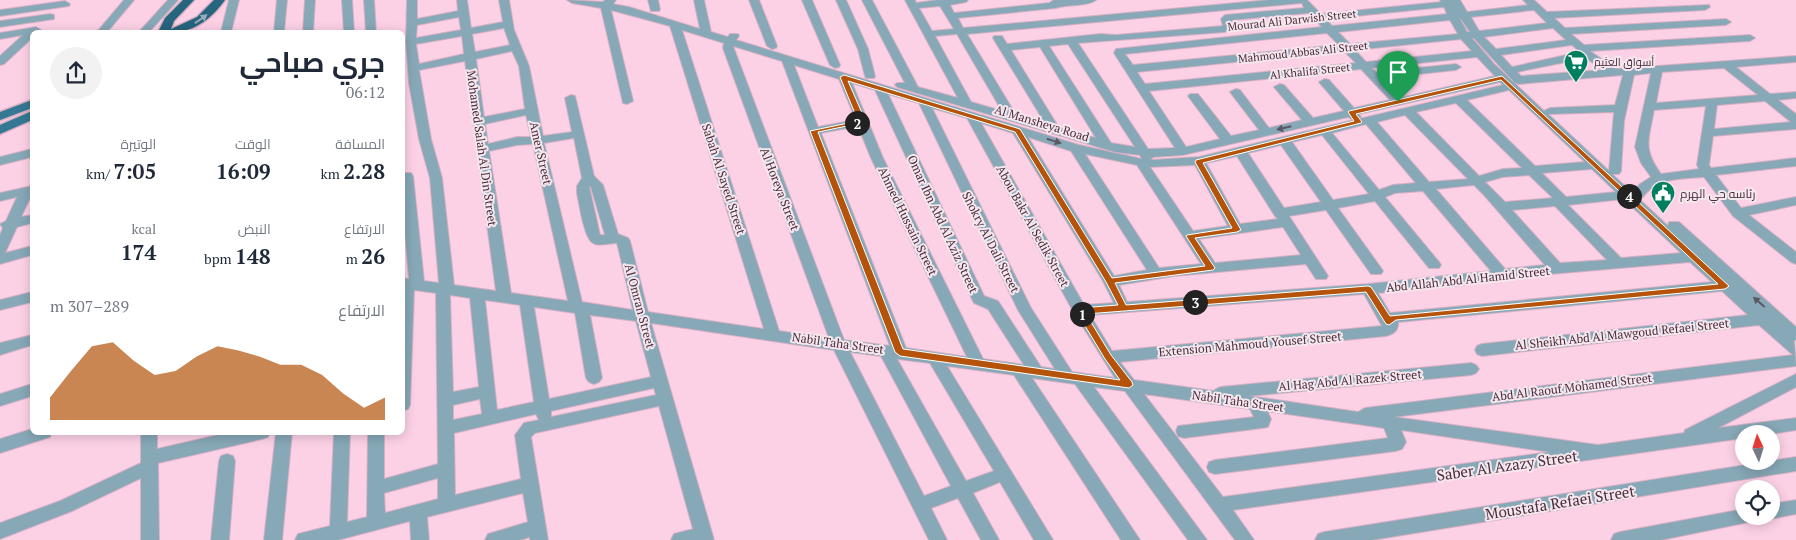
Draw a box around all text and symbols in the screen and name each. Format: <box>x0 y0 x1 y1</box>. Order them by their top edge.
street label: Mourad Ali Darwish Street <box>1227 6 1357 34</box>
one-way arrow <box>194 14 208 24</box>
street label: Mahmoud Abbas Ali Street <box>1237 38 1369 66</box>
text: جري صباحي <box>239 43 385 80</box>
button: share <box>50 47 102 99</box>
supermarket icon: أسواق العثيم <box>1563 49 1589 83</box>
pin <box>1377 51 1419 102</box>
place label: أسواق العثيم <box>1594 55 1654 70</box>
icon: arrive <box>1384 58 1412 86</box>
street label: Al Khalifa Street <box>1269 60 1351 82</box>
street label: Mohamed Salah Al Din Street <box>464 69 500 227</box>
text: 06:12 <box>346 81 385 103</box>
street label: Al Mansheya Road <box>993 101 1091 145</box>
pin: 2 <box>844 110 870 136</box>
text: 2 <box>854 114 861 133</box>
street label: Amer Street <box>526 120 556 186</box>
street label: Sabah Al Sayed Street <box>699 122 749 237</box>
one-way arrow <box>1277 124 1292 132</box>
text: الوتيرة <box>120 134 156 153</box>
text: الوقت <box>235 134 271 153</box>
text: المسافة <box>335 134 385 153</box>
one-way arrow <box>1047 138 1062 146</box>
street label: Al Horeya Street <box>757 145 803 233</box>
street label: Omar Ibn Abd Al Aziz Street <box>904 153 982 296</box>
text: 7:05 <box>114 157 156 185</box>
text: 16:09 <box>216 157 271 185</box>
text: 2.28 <box>343 157 385 185</box>
street label: Abou Bakr Al Sedik Street <box>993 163 1073 290</box>
text: /km <box>86 164 114 183</box>
text: km <box>320 164 343 183</box>
street label: Ahmed Hussain Street <box>875 164 941 278</box>
public building icon: رئاسه حي الهرم <box>1650 180 1676 214</box>
pin: 4 <box>1616 184 1642 208</box>
place label: رئاسه حي الهرم <box>1680 186 1755 204</box>
text: 4 <box>1626 187 1633 206</box>
street label: Shokry Al Dali Street <box>959 189 1023 295</box>
text: kcal <box>131 219 156 238</box>
text: النبض <box>238 219 271 238</box>
text: الارتفاع <box>344 219 385 238</box>
text: 174 <box>121 238 156 266</box>
text: 148 <box>235 242 271 270</box>
text: 26 <box>361 242 385 270</box>
text: bpm <box>204 249 235 268</box>
text: m <box>346 249 361 268</box>
street label: Al Omran Street <box>622 262 659 350</box>
street label: Abd Allah Abd Al Hamid Street <box>1385 263 1551 295</box>
pin: 3 <box>1182 290 1208 314</box>
text: 3 <box>1192 293 1199 312</box>
text: 289–307 m <box>50 295 129 317</box>
one-way arrow <box>1753 297 1766 308</box>
text: الارتفاع <box>338 299 385 321</box>
pin: 1 <box>1070 302 1094 326</box>
text: 1 <box>1079 305 1086 324</box>
street label: Al Sheikh Abd Al Mawgoud Refaei Street <box>1514 315 1730 353</box>
street label: Extension Mahmoud Yousef Street <box>1158 328 1343 359</box>
street label: Nabil Taha Street <box>791 329 885 357</box>
street label: Al Hag Abd Al Razek Street <box>1278 366 1423 394</box>
street label: Abd Al Raouf Mohamed Street <box>1491 370 1653 404</box>
street label: Nabil Taha Street <box>1191 387 1285 415</box>
north arrow <box>1735 425 1780 470</box>
map controls <box>1735 425 1780 525</box>
street label: Saber Al Azazy Street <box>1435 445 1579 485</box>
street label: Moustafa Refaei Street <box>1484 480 1637 524</box>
button: locate <box>1735 480 1780 525</box>

